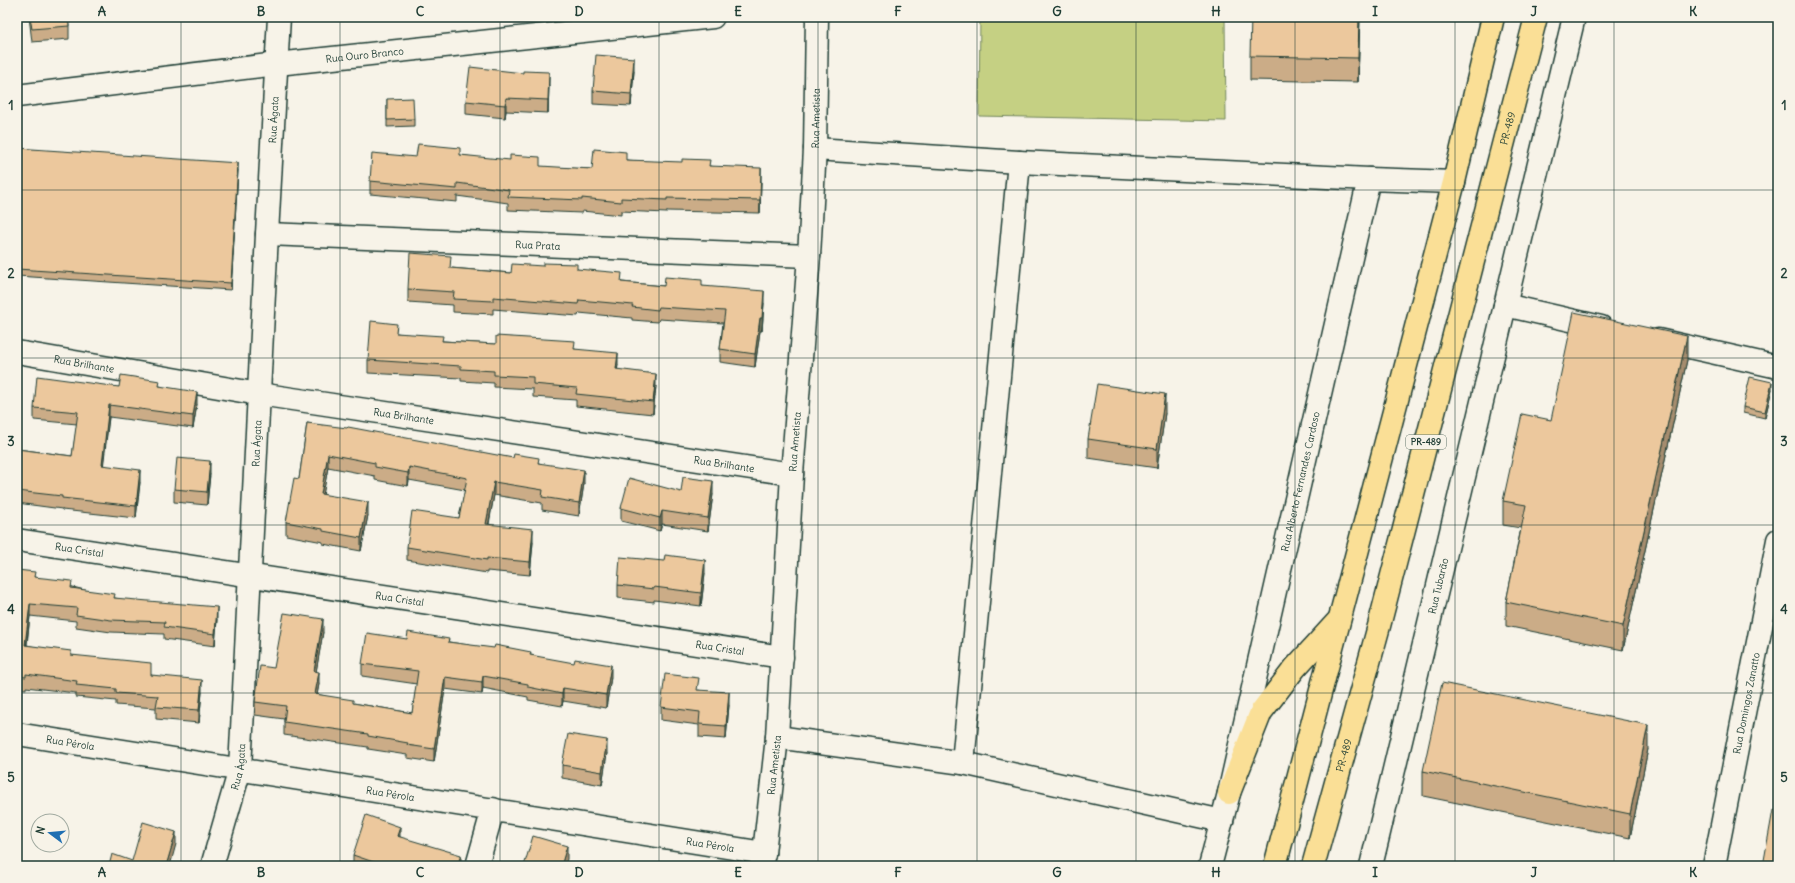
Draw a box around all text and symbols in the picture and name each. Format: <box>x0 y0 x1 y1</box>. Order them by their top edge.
text: A <box>98 3 107 20</box>
text: B <box>257 3 266 20</box>
text: C <box>416 3 425 20</box>
text: D <box>574 3 584 20</box>
text: E <box>734 3 742 20</box>
text: F <box>894 3 902 20</box>
text: G <box>1052 3 1062 20</box>
text: H <box>1211 3 1221 20</box>
text: I <box>1372 3 1378 20</box>
text: J <box>1531 3 1538 20</box>
text: K <box>1689 3 1698 20</box>
street label: Rua Ouro Branco <box>325 44 405 66</box>
street label: Rua Ametista <box>809 88 823 148</box>
street label: Rua Ágata <box>266 96 282 144</box>
text: 1 <box>8 97 14 114</box>
text: 1 <box>1781 97 1787 114</box>
street label: PR-489 <box>1497 110 1518 146</box>
street label: Rua Prata <box>515 238 561 253</box>
text: 2 <box>7 265 15 282</box>
text: 2 <box>1780 265 1788 282</box>
street label: Rua Brilhante <box>53 352 115 376</box>
street label: Rua Brilhante <box>372 405 435 427</box>
street label: Rua Alberto Fernandes Cardoso <box>1278 410 1323 553</box>
street label: Rua Ametista <box>786 411 804 472</box>
street label: Rua Ágata <box>249 419 265 467</box>
text: 3 <box>7 433 15 450</box>
text: 3 <box>1780 433 1788 450</box>
road number: PR-489 <box>1406 435 1446 449</box>
street label: Rua Brilhante <box>693 453 755 475</box>
street label: Rua Cristal <box>54 540 104 560</box>
street label: Rua Tubarão <box>1425 556 1452 615</box>
street label: Rua Cristal <box>374 589 425 609</box>
text: 4 <box>7 601 15 618</box>
text: 4 <box>1780 601 1788 618</box>
street label: Rua Cristal <box>695 638 745 658</box>
street label: Rua Domingos Zanatto <box>1730 651 1763 755</box>
street label: Rua Pérola <box>45 733 96 753</box>
street label: Rua Ametista <box>765 734 784 796</box>
street label: PR-489 <box>1333 737 1355 773</box>
street label: Rua Ágata <box>228 743 248 792</box>
text: 5 <box>7 769 15 786</box>
text: 5 <box>1780 769 1788 786</box>
street label: Rua Pérola <box>365 784 416 804</box>
north arrow <box>30 813 70 853</box>
text: N <box>33 825 48 836</box>
street label: Rua Pérola <box>685 835 736 855</box>
text: A <box>98 864 107 881</box>
text: B <box>257 864 266 881</box>
text: C <box>416 864 425 881</box>
text: D <box>574 864 584 881</box>
text: E <box>734 864 742 881</box>
text: F <box>894 864 902 881</box>
text: G <box>1052 864 1062 881</box>
text: H <box>1211 864 1221 881</box>
text: I <box>1372 864 1378 881</box>
text: J <box>1531 864 1538 881</box>
text: K <box>1689 864 1698 881</box>

